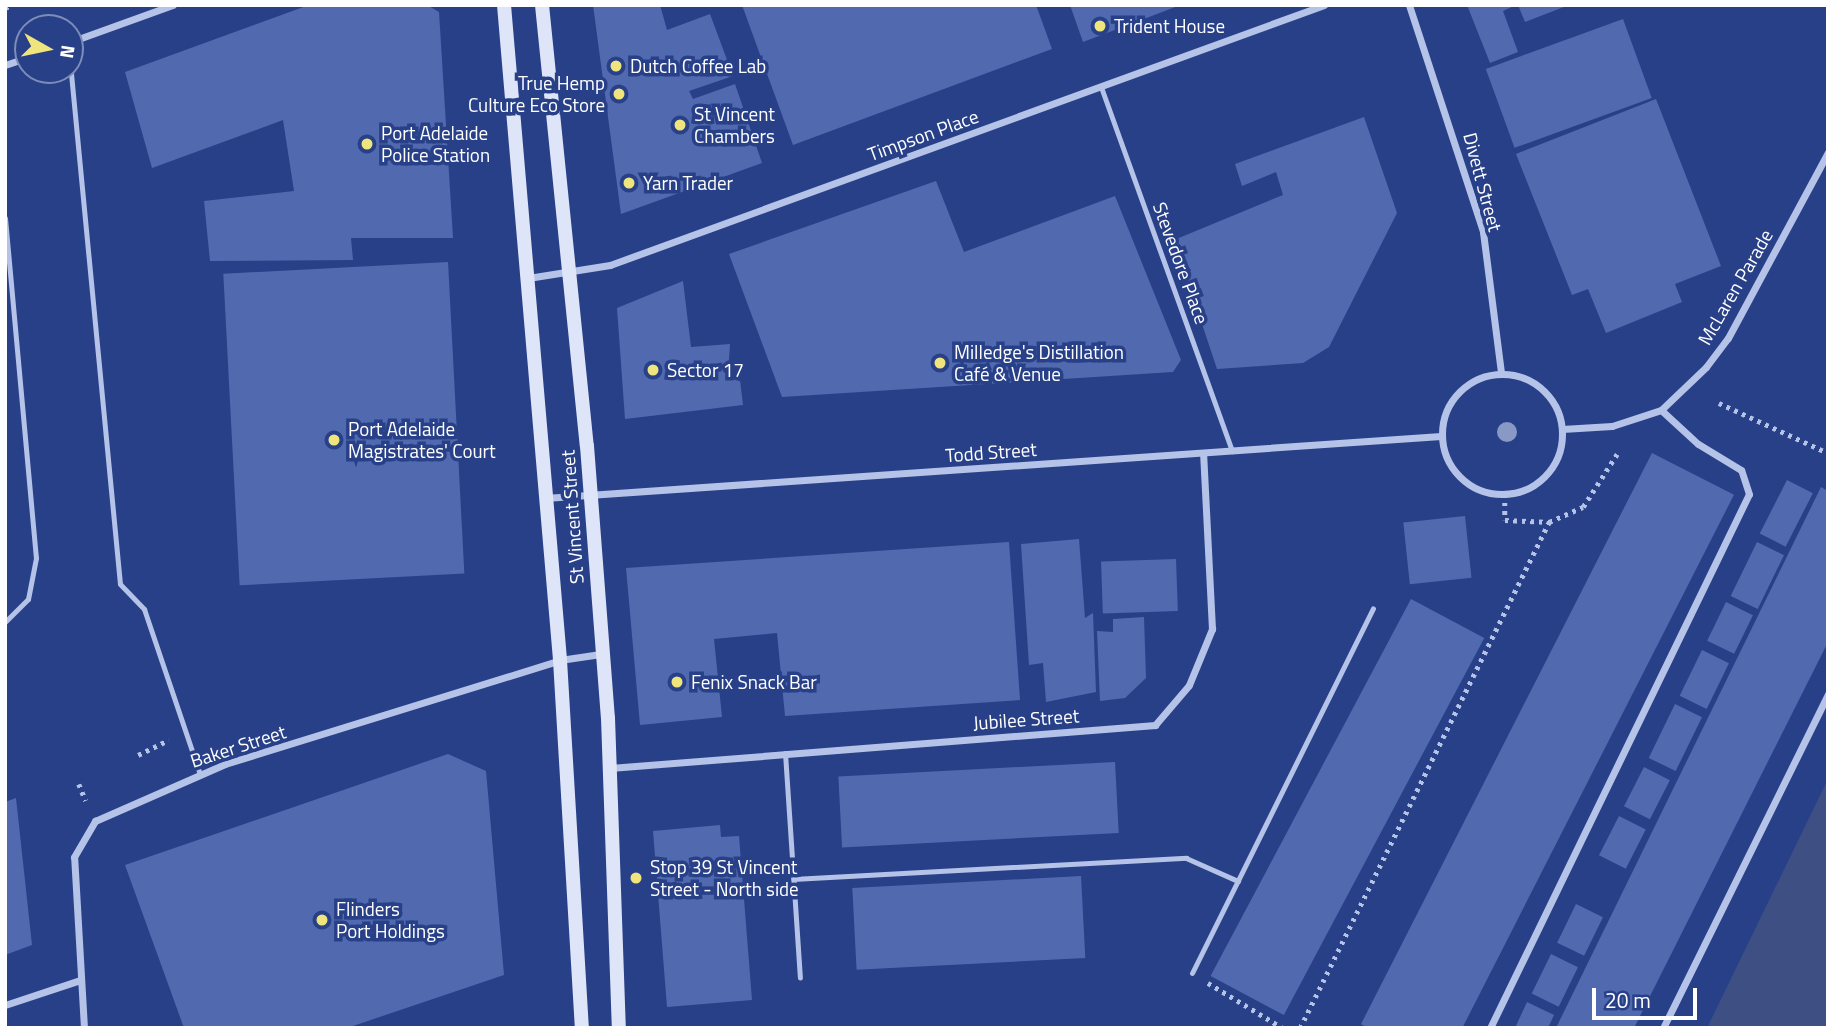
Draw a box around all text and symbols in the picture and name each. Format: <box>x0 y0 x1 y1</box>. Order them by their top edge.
north arrow <box>14 14 84 84</box>
place label: Trident House <box>1114 15 1225 37</box>
marker: Trident House <box>1092 18 1108 34</box>
text: N <box>53 43 84 61</box>
place label: Dutch Coffee Lab <box>630 55 766 77</box>
marker: Dutch Coffee Lab <box>608 58 624 74</box>
place label: True Hemp Culture Eco Store <box>468 72 605 116</box>
marker: True Hemp Culture Eco Store <box>611 86 627 102</box>
place label: St Vincent Chambers <box>694 103 775 147</box>
street label: Timpson Place <box>864 104 982 166</box>
marker: St Vincent Chambers <box>672 117 688 133</box>
place label: Port Adelaide Police Station <box>381 122 490 166</box>
street label: Divett Street <box>1459 130 1507 234</box>
marker: Port Adelaide Police Station <box>359 136 375 152</box>
place label: Yarn Trader <box>643 172 733 194</box>
marker: Yarn Trader <box>621 175 637 191</box>
street label: Stevedore Place <box>1148 199 1214 327</box>
street label: McLaren Parade <box>1693 225 1777 349</box>
place label: Milledge's Distillation Café & Venue <box>954 341 1124 385</box>
marker: Milledge's Distillation Café & Venue <box>932 355 948 371</box>
place label: Sector 17 <box>667 359 744 381</box>
marker: Sector 17 <box>645 362 661 378</box>
place label: Port Adelaide Magistrates' Court <box>348 418 496 462</box>
marker: Port Adelaide Magistrates' Court <box>326 432 342 448</box>
street label: Todd Street <box>945 437 1037 467</box>
street label: St Vincent Street <box>556 449 588 585</box>
place label: Fenix Snack Bar <box>691 671 817 693</box>
marker: Fenix Snack Bar <box>669 674 685 690</box>
street label: Jubilee Street <box>972 704 1080 734</box>
street label: Baker Street <box>187 720 289 772</box>
place label: Stop 39 St Vincent Street - North side <box>650 856 799 900</box>
marker: Stop 39 St Vincent Street - North side <box>628 870 644 886</box>
place label: Flinders Port Holdings <box>336 898 445 942</box>
marker: Flinders Port Holdings <box>314 912 330 928</box>
scale bar <box>1595 974 1700 1018</box>
text: 20 m <box>1605 984 1651 1016</box>

